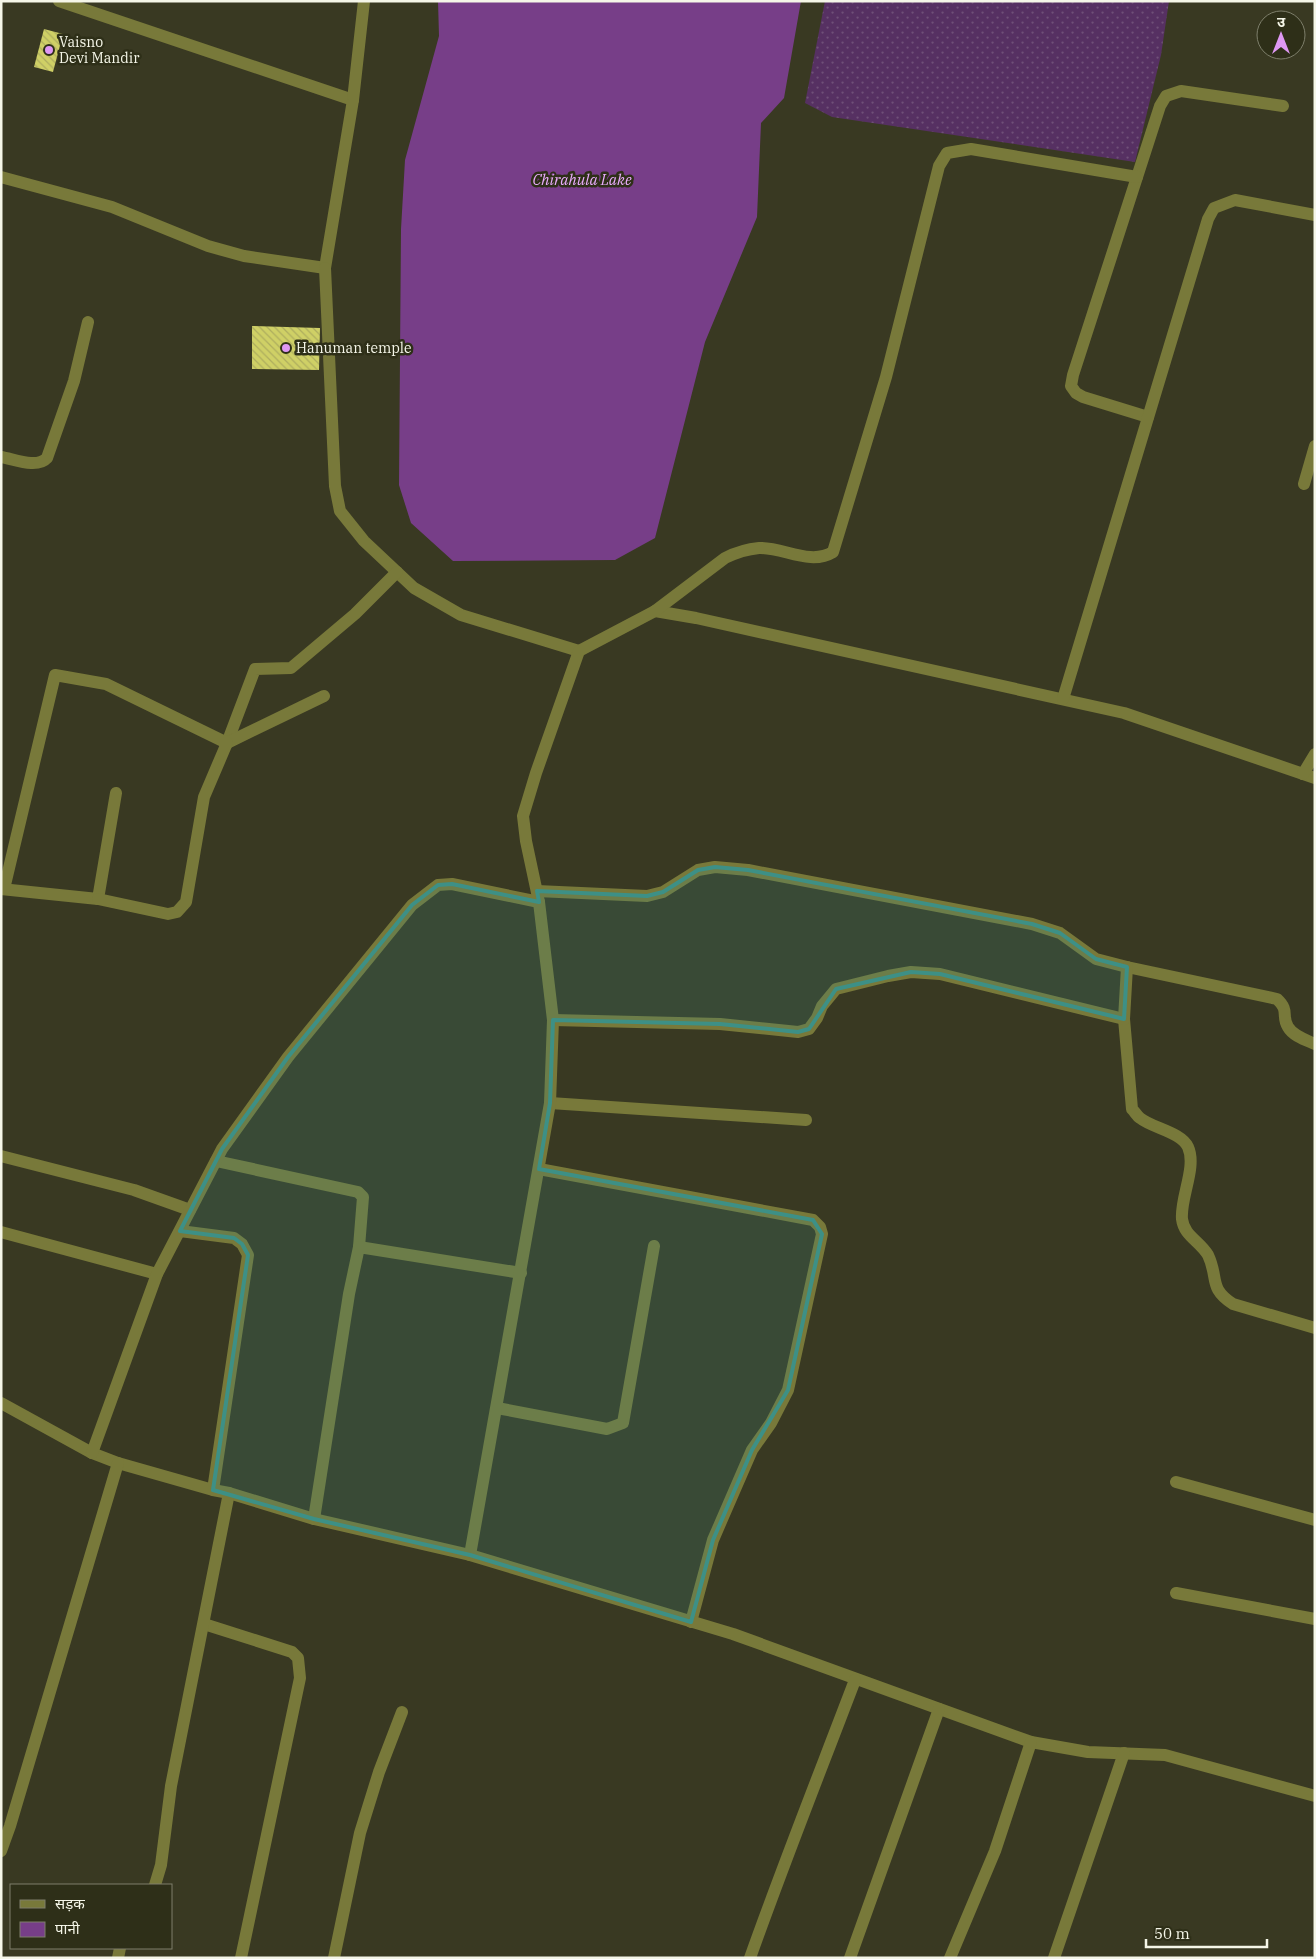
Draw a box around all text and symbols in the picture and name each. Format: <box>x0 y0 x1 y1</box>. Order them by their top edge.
north arrow <box>1256 10 1306 60</box>
text: उ <box>1277 13 1286 31</box>
place label: Vaisno Devi Mandir <box>59 33 140 67</box>
marker: Vaisno Devi Mandir <box>43 44 55 56</box>
water label: Chirahula Lake <box>532 170 632 189</box>
place label: Hanuman temple <box>296 339 412 357</box>
marker: Hanuman temple <box>280 342 292 354</box>
legend <box>10 1884 172 1949</box>
text: सड़क <box>55 1894 85 1913</box>
scale bar <box>1146 1916 1267 1948</box>
text: पानी <box>55 1919 81 1938</box>
text: 50 m <box>1154 1924 1190 1943</box>

